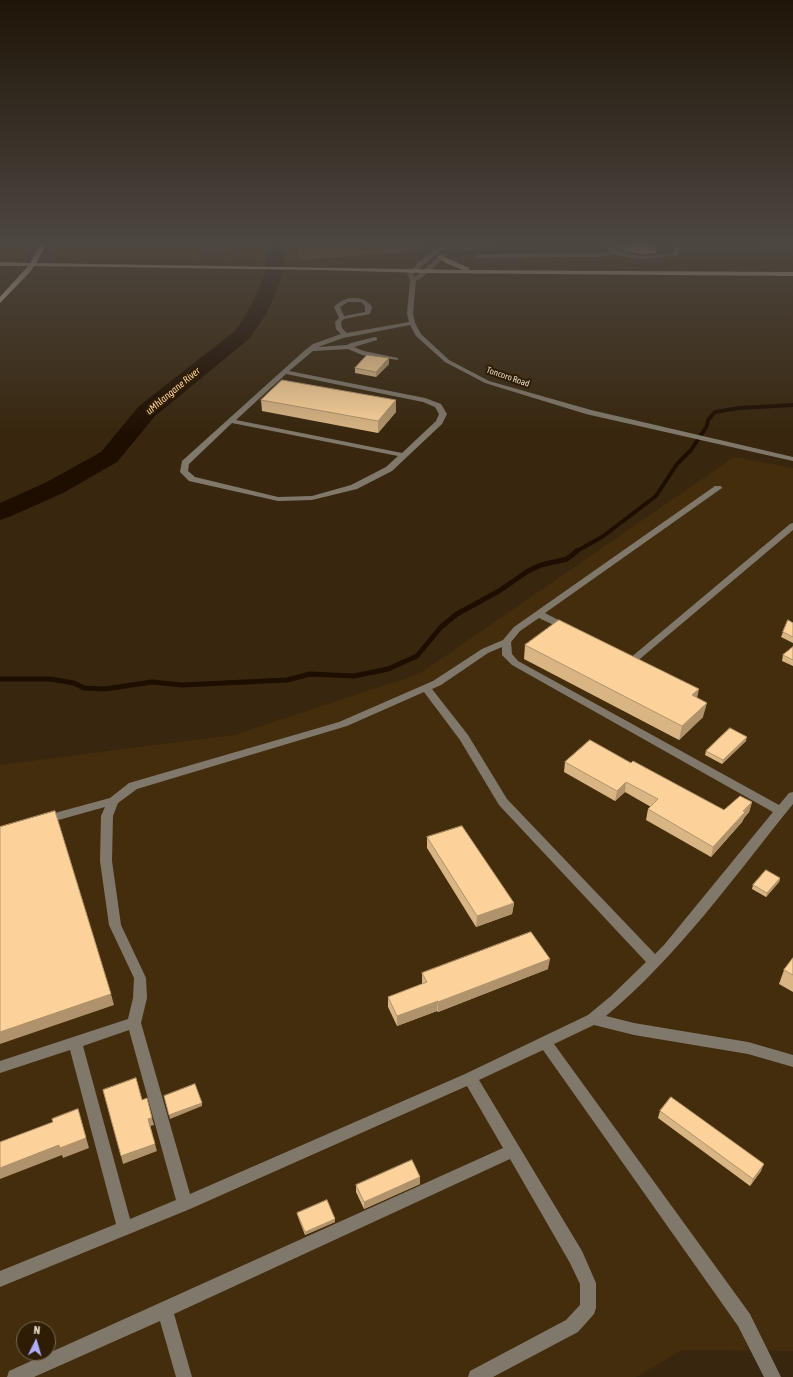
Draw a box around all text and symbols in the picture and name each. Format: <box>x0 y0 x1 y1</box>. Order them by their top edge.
water label: uMhlangane River <box>143 365 203 417</box>
street label: Toncoro Road <box>485 365 531 389</box>
north arrow <box>16 1321 56 1361</box>
text: N <box>33 1324 41 1336</box>

